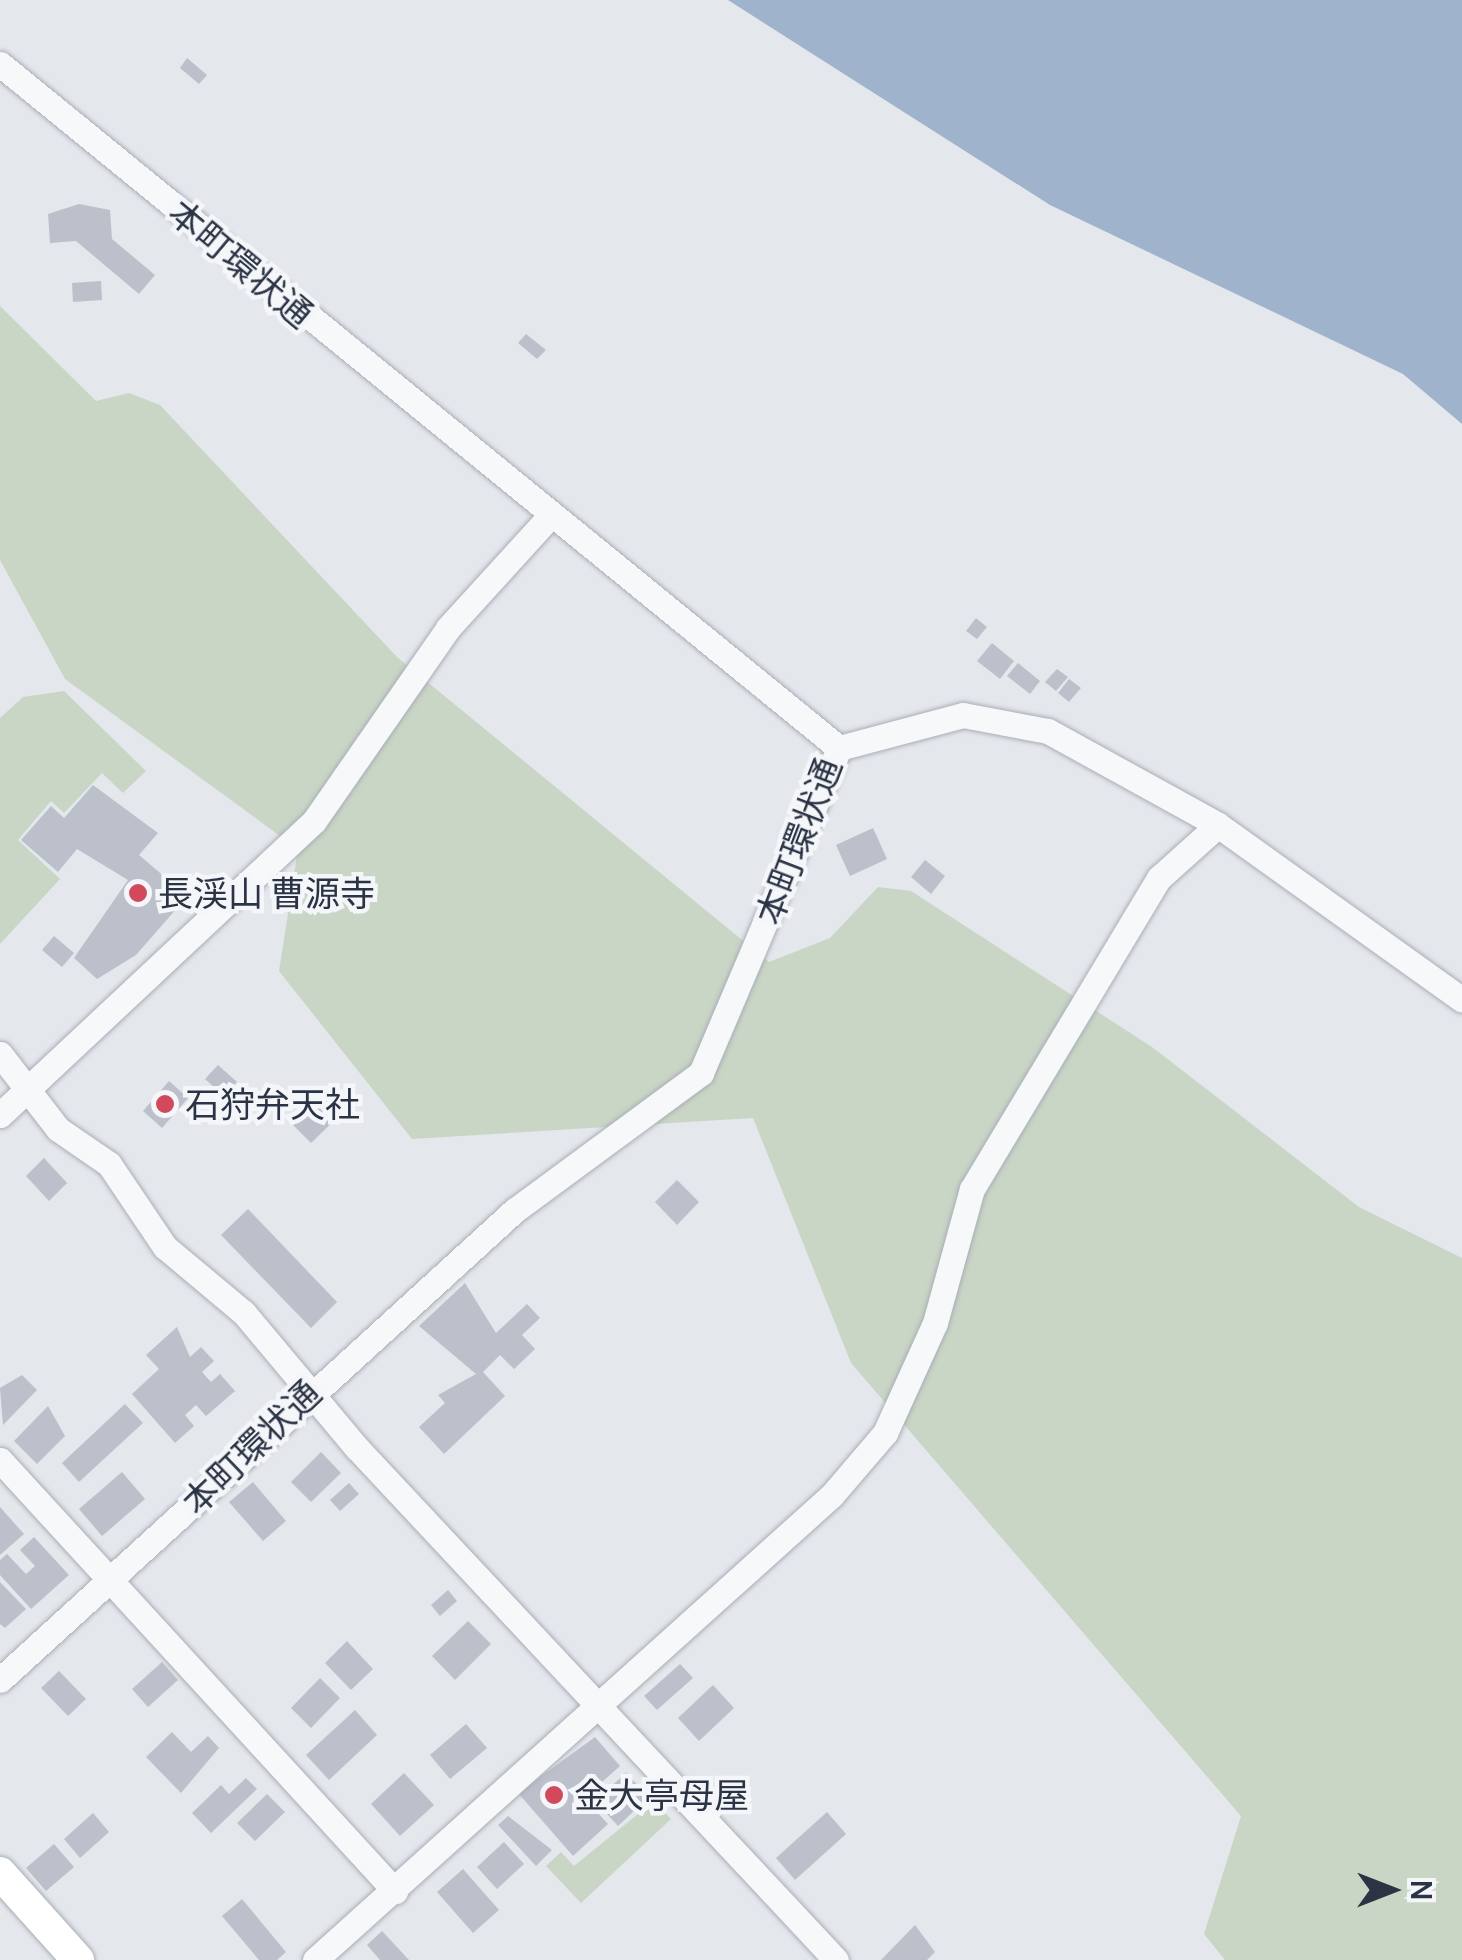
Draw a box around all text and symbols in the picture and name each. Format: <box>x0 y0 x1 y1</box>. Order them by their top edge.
street label: 本町環状通 <box>160 191 322 335</box>
street label: 本町環状通 <box>747 752 849 930</box>
place label: 長渓山 曹源寺 <box>158 872 375 914</box>
marker: 長渓山 曹源寺 <box>127 882 149 904</box>
place label: 石狩弁天社 <box>185 1083 360 1125</box>
marker: 石狩弁天社 <box>154 1093 176 1115</box>
street label: 本町環状通 <box>173 1371 329 1523</box>
place label: 金大亭母屋 <box>574 1774 749 1816</box>
marker: 金大亭母屋 <box>543 1784 565 1806</box>
north arrow <box>1342 1840 1442 1940</box>
text: N <box>1403 1880 1441 1900</box>

